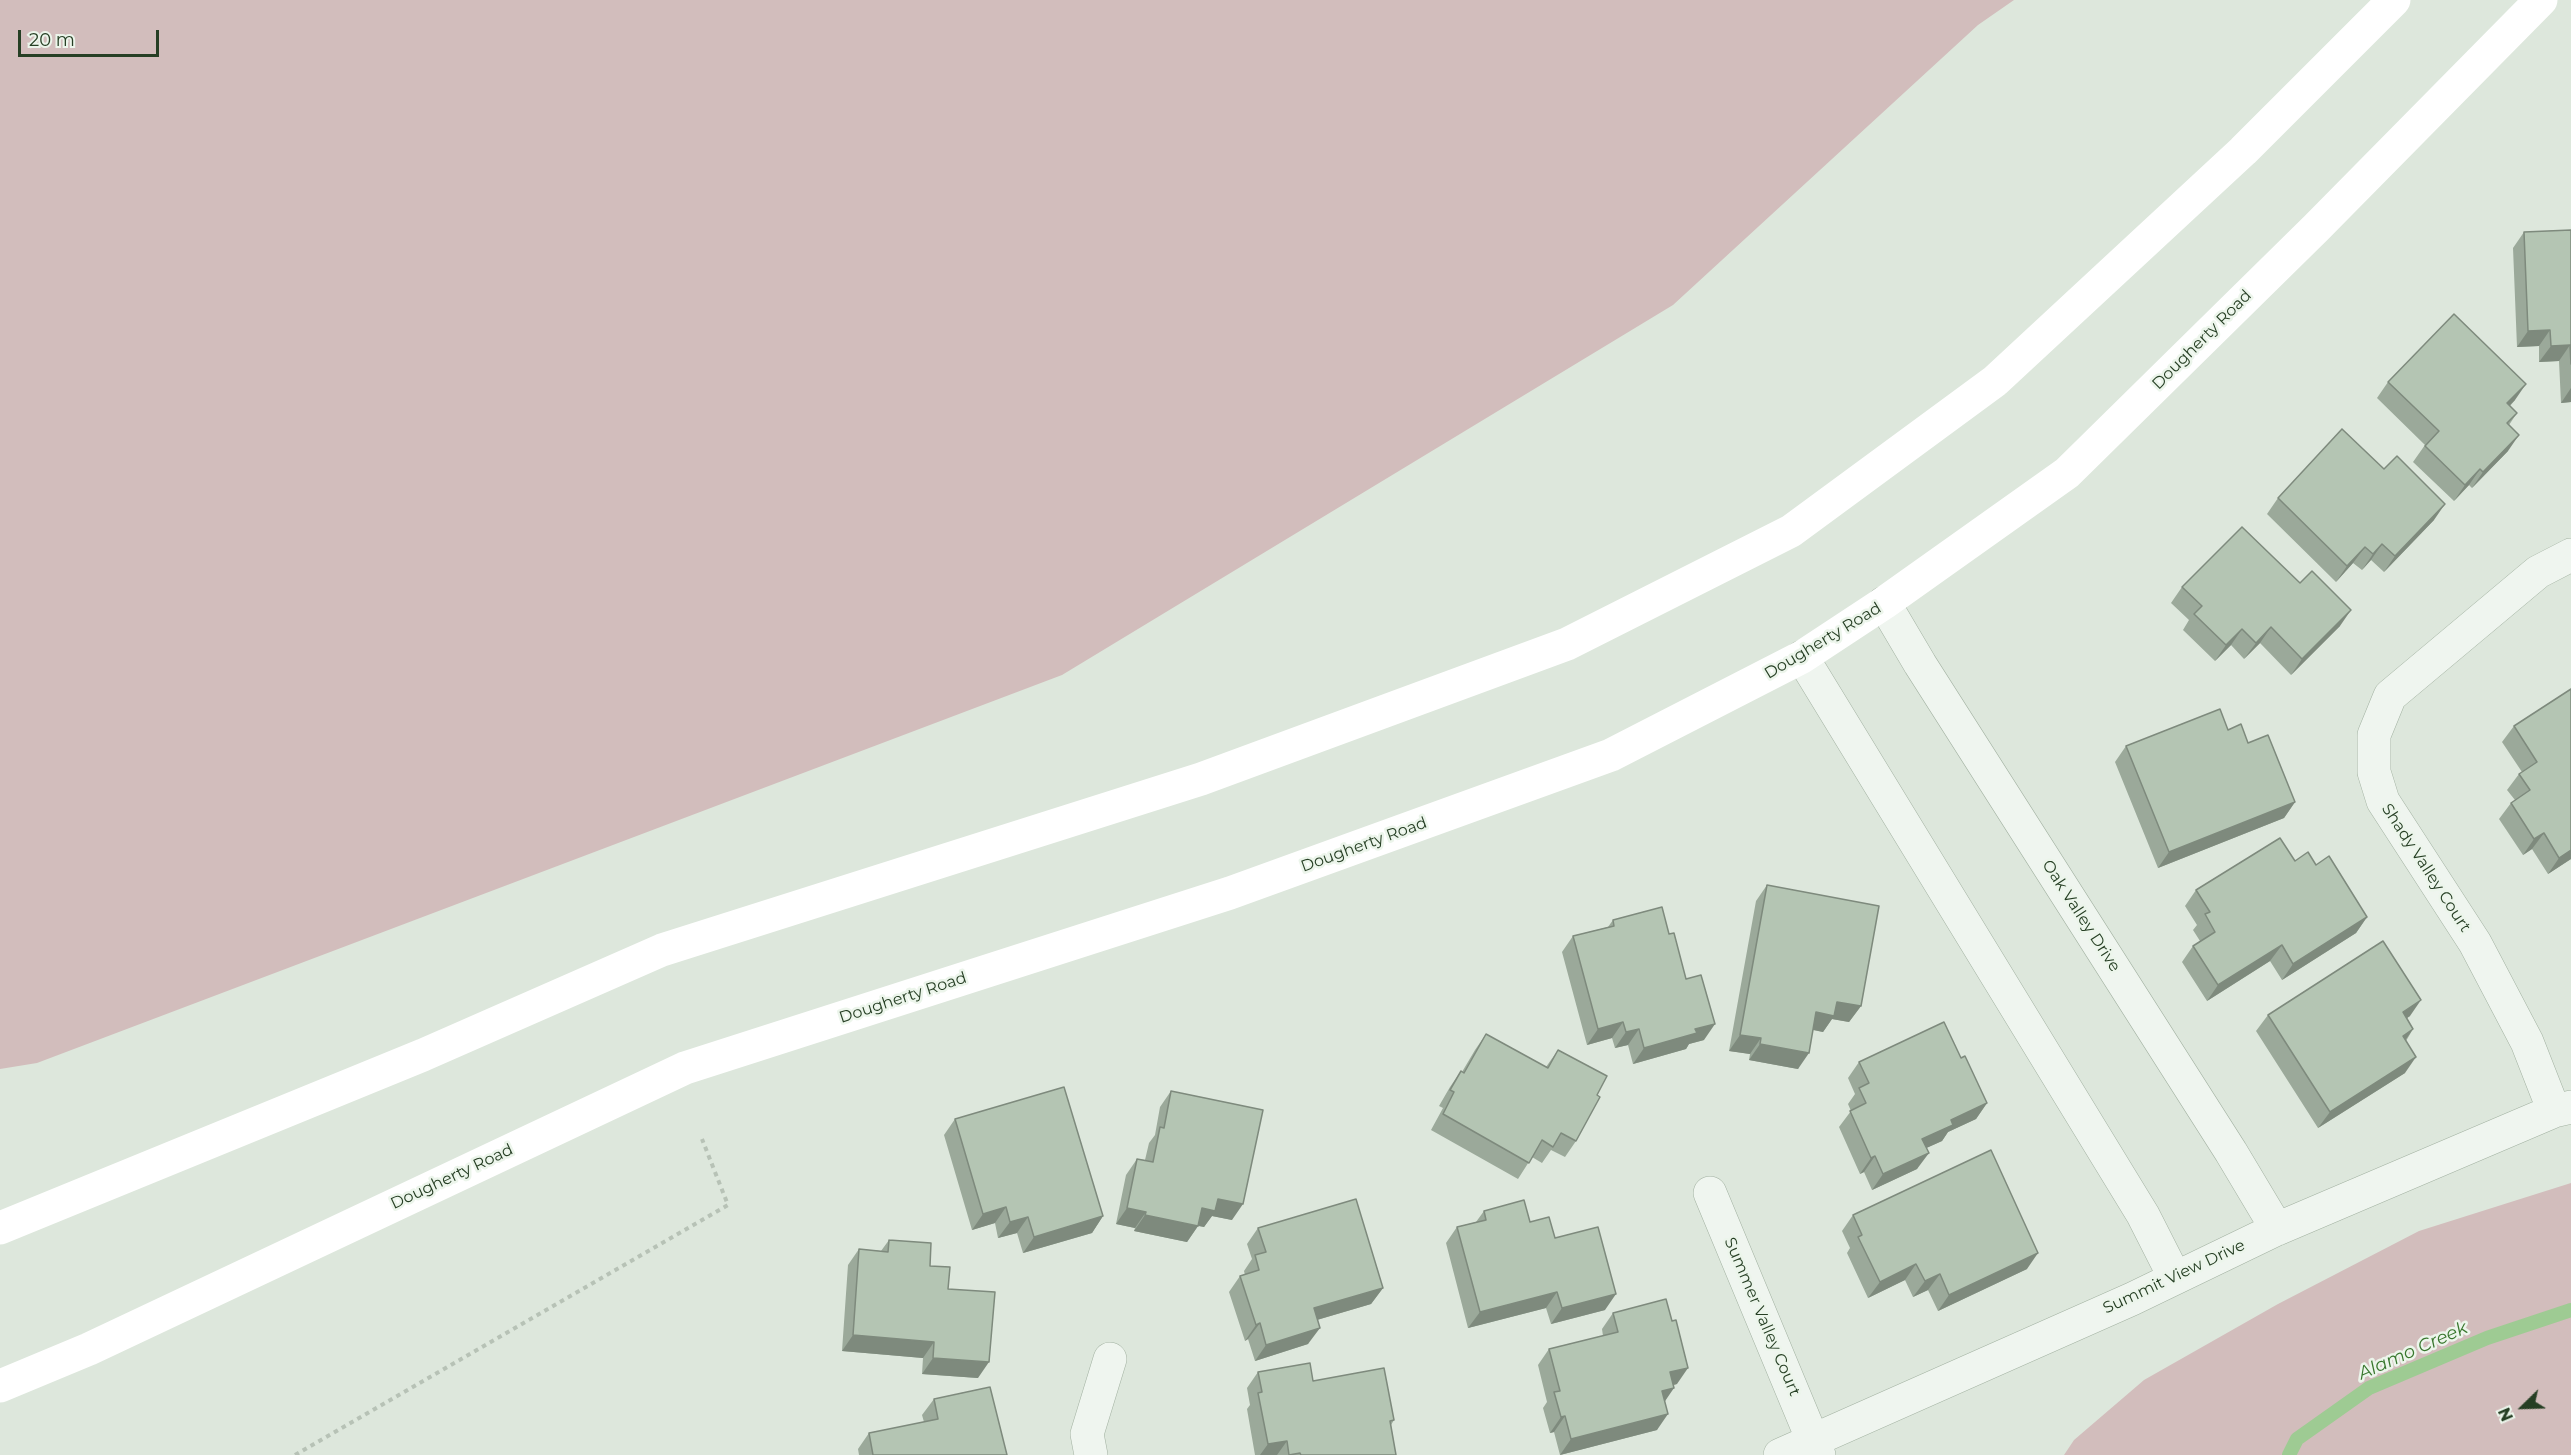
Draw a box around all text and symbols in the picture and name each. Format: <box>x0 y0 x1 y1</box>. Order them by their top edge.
scale bar <box>21 18 162 56</box>
text: 20 m <box>29 29 75 51</box>
street label: Dougherty Road <box>2148 286 2256 394</box>
street label: Dougherty Road <box>1761 599 1885 683</box>
street label: Shady Valley Court <box>2377 800 2475 936</box>
street label: Dougherty Road <box>1298 813 1430 877</box>
street label: Oak Valley Drive <box>2038 857 2124 975</box>
street label: Dougherty Road <box>837 968 969 1028</box>
street label: Dougherty Road <box>388 1140 516 1214</box>
street label: Summer Valley Court <box>1720 1235 1804 1399</box>
street label: Summit View Drive <box>2100 1236 2248 1318</box>
water label: Alamo Creek <box>2355 1317 2471 1385</box>
north arrow <box>2493 1377 2553 1437</box>
text: N <box>2495 1405 2517 1424</box>

